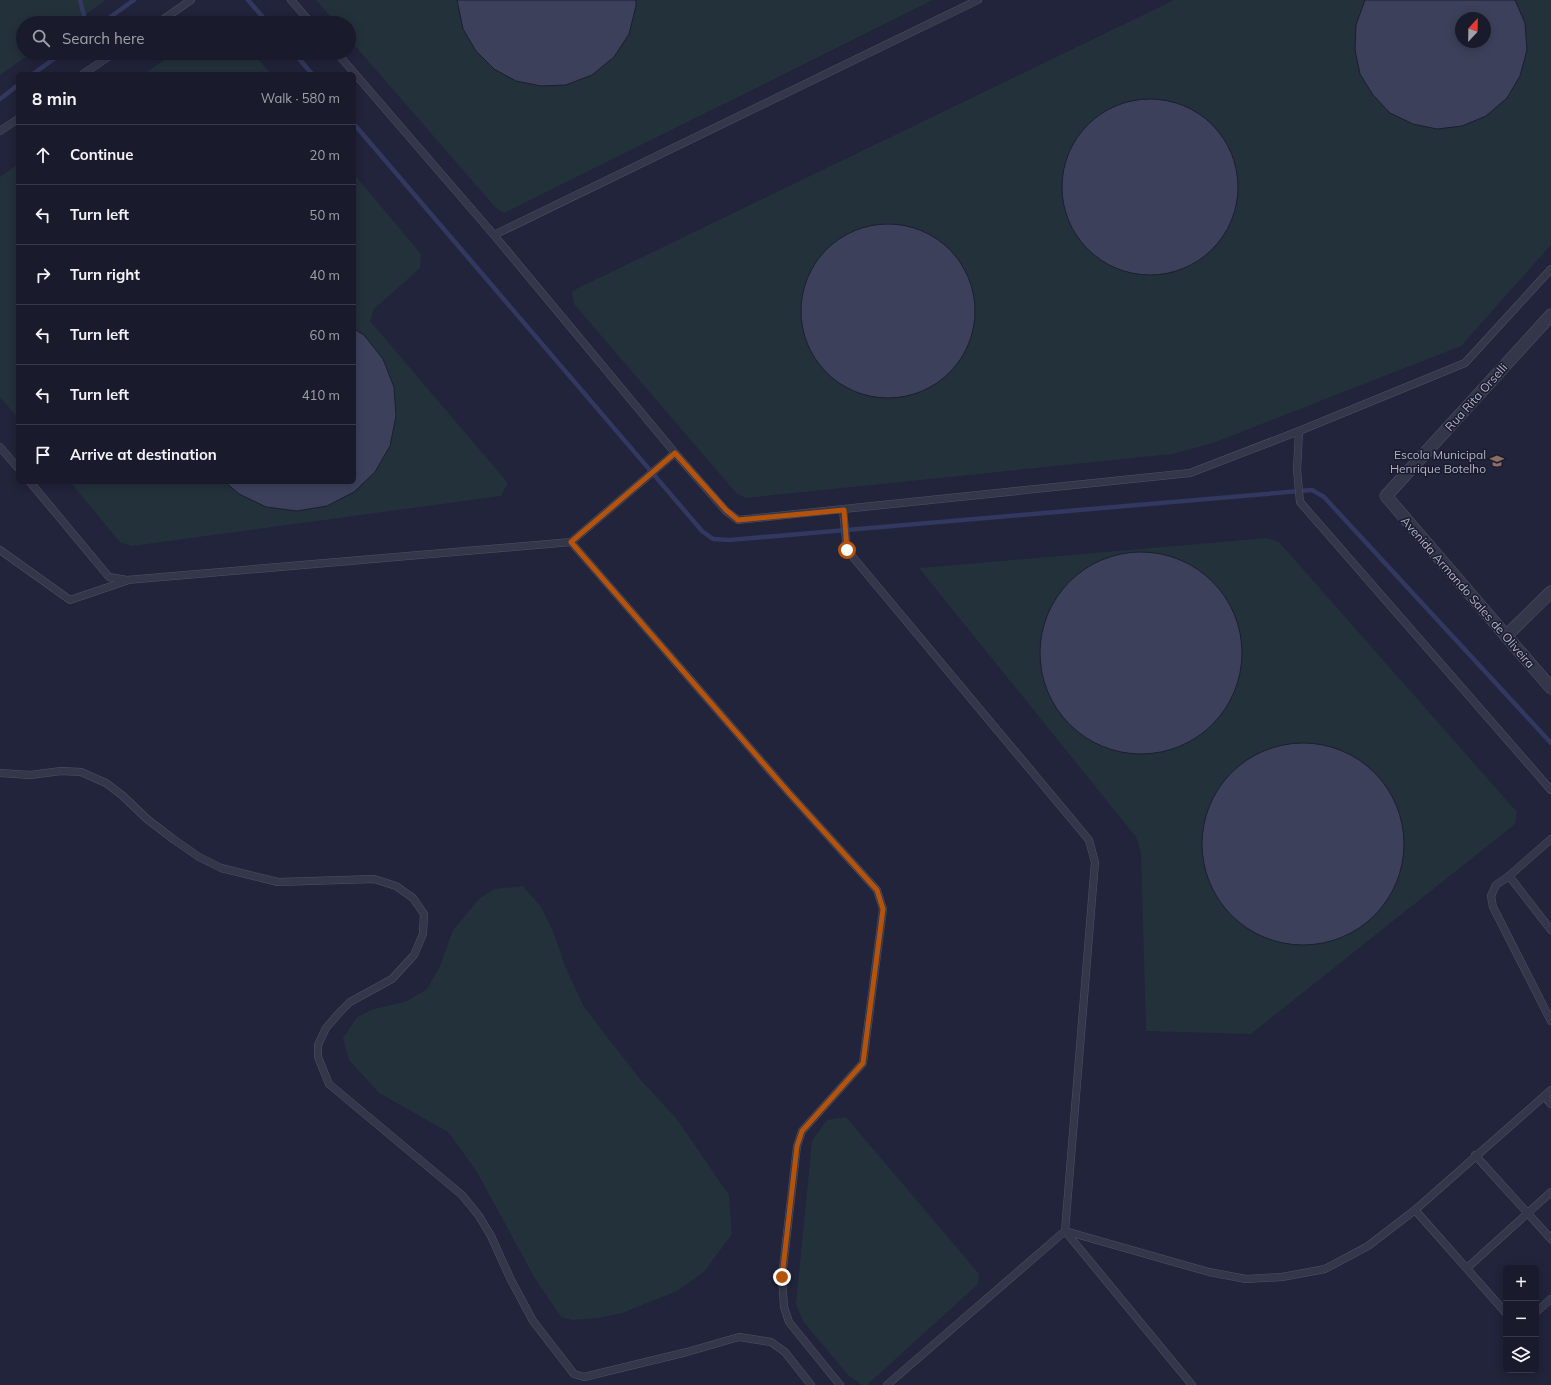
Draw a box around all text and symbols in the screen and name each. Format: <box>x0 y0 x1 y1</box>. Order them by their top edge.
north arrow <box>1455 12 1491 48</box>
search box <box>16 16 356 60</box>
icon: search <box>30 27 52 49</box>
text: Search here <box>62 29 144 48</box>
text: 8 min <box>32 88 77 109</box>
text: Walk · 580 m <box>261 90 340 106</box>
icon: ahead <box>32 144 54 166</box>
text: Continue <box>70 145 133 164</box>
text: 20 m <box>310 147 340 163</box>
icon: left <box>32 204 54 226</box>
text: Turn left <box>70 205 129 224</box>
text: 50 m <box>310 207 340 223</box>
icon: right <box>32 264 54 286</box>
text: Turn right <box>70 265 140 284</box>
text: 40 m <box>310 267 340 283</box>
icon: left <box>32 324 54 346</box>
text: Turn left <box>70 325 129 344</box>
text: 60 m <box>310 327 340 343</box>
street label: Rua Rita Orselli <box>1442 360 1510 434</box>
icon: left <box>32 384 54 406</box>
text: Turn left <box>70 385 129 404</box>
text: 410 m <box>302 387 340 403</box>
icon: arrive <box>32 444 54 466</box>
text: Arrive at destination <box>70 445 217 464</box>
place label: Escola Municipal Henrique Botelho <box>1390 447 1486 476</box>
school or university icon: Escola Municipal Henrique Botelho <box>1489 453 1505 469</box>
street label: Avenida Armando Sales de Oliveira <box>1398 513 1538 671</box>
route start <box>838 541 856 559</box>
map controls <box>1503 1265 1539 1373</box>
button: + <box>1503 1265 1539 1301</box>
route end <box>773 1268 791 1286</box>
button: − <box>1503 1301 1539 1337</box>
button: layers <box>1503 1337 1539 1373</box>

